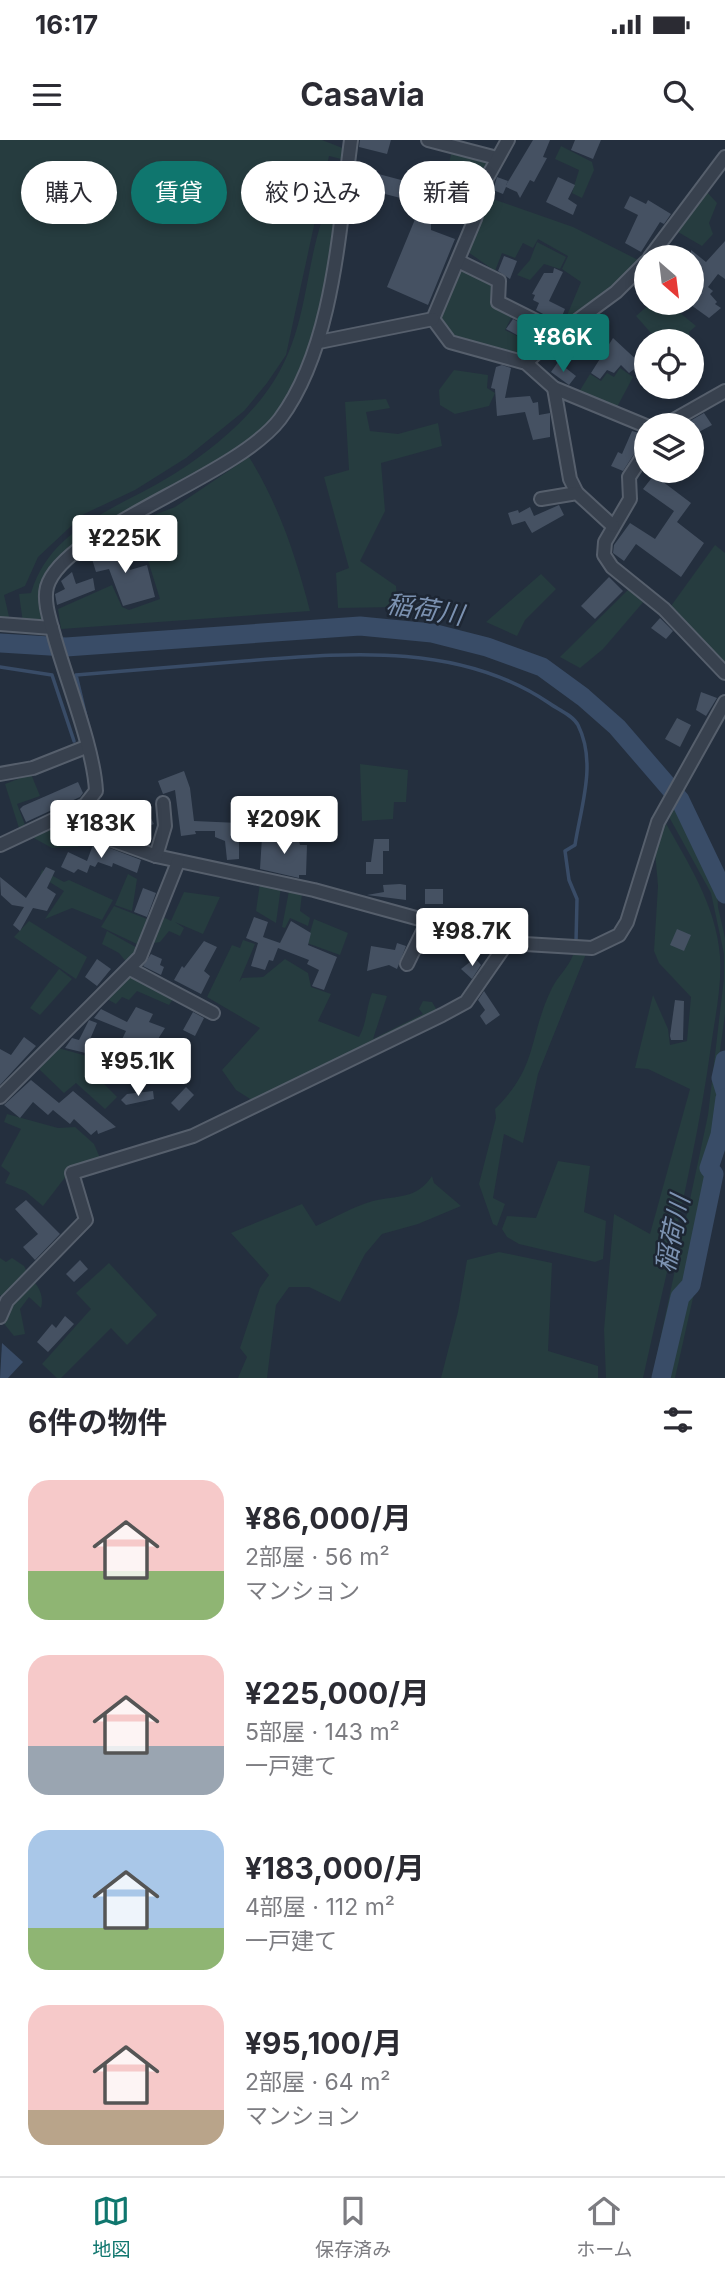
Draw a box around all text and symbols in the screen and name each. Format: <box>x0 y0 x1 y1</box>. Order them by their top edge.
text: 16:17 <box>35 9 98 40</box>
text: Casavia <box>300 75 425 114</box>
icon: menu <box>28 76 66 114</box>
icon: search <box>659 76 697 114</box>
chip: 購入 <box>21 161 117 224</box>
chip: 賃貸 <box>131 161 227 224</box>
chip: 絞り込み <box>241 161 385 224</box>
chip: 新着 <box>399 161 495 224</box>
north arrow <box>634 245 704 315</box>
map controls <box>634 245 704 483</box>
pin: ¥86K <box>522 314 604 374</box>
text: ¥86K <box>533 323 593 351</box>
button: locate <box>634 329 704 399</box>
button: layers <box>634 413 704 483</box>
pin: ¥225K <box>76 516 174 575</box>
text: ¥225K <box>88 524 162 552</box>
water label: 稲荷川 <box>384 588 469 631</box>
pin: ¥209K <box>235 796 333 856</box>
pin: ¥183K <box>52 800 150 860</box>
text: ¥209K <box>247 805 321 833</box>
text: ¥183K <box>66 809 136 837</box>
pin: ¥98.7K <box>415 908 529 968</box>
text: ¥98.7K <box>432 917 512 945</box>
pin: ¥95.1K <box>81 1038 195 1098</box>
text: ¥95.1K <box>101 1047 175 1075</box>
water label: 稲荷川 <box>649 1190 696 1275</box>
icon: filters <box>659 1401 697 1439</box>
text: 6件の物件 <box>28 1404 167 1440</box>
text: ¥86,000/月 <box>245 1500 412 1536</box>
icon: home <box>84 1508 168 1592</box>
text: 2部屋 · 56 m² <box>245 1543 390 1571</box>
text: マンション <box>245 1577 360 1605</box>
text: ¥225,000/月 <box>245 1675 430 1711</box>
icon: home <box>84 1683 168 1767</box>
text: 5部屋 · 143 m² <box>245 1718 400 1746</box>
text: 一戸建て <box>245 1752 337 1780</box>
text: ¥183,000/月 <box>245 1850 425 1886</box>
icon: home <box>84 1858 168 1942</box>
text: 4部屋 · 112 m² <box>245 1893 395 1921</box>
text: 一戸建て <box>245 1927 337 1955</box>
text: ¥95,100/月 <box>245 2025 402 2061</box>
icon: home <box>84 2033 168 2117</box>
text: 2部屋 · 64 m² <box>245 2068 391 2096</box>
text: マンション <box>245 2102 360 2130</box>
tab: 地図 <box>92 2192 130 2261</box>
tab: 保存済み <box>315 2192 391 2261</box>
tab: ホーム <box>576 2192 633 2261</box>

